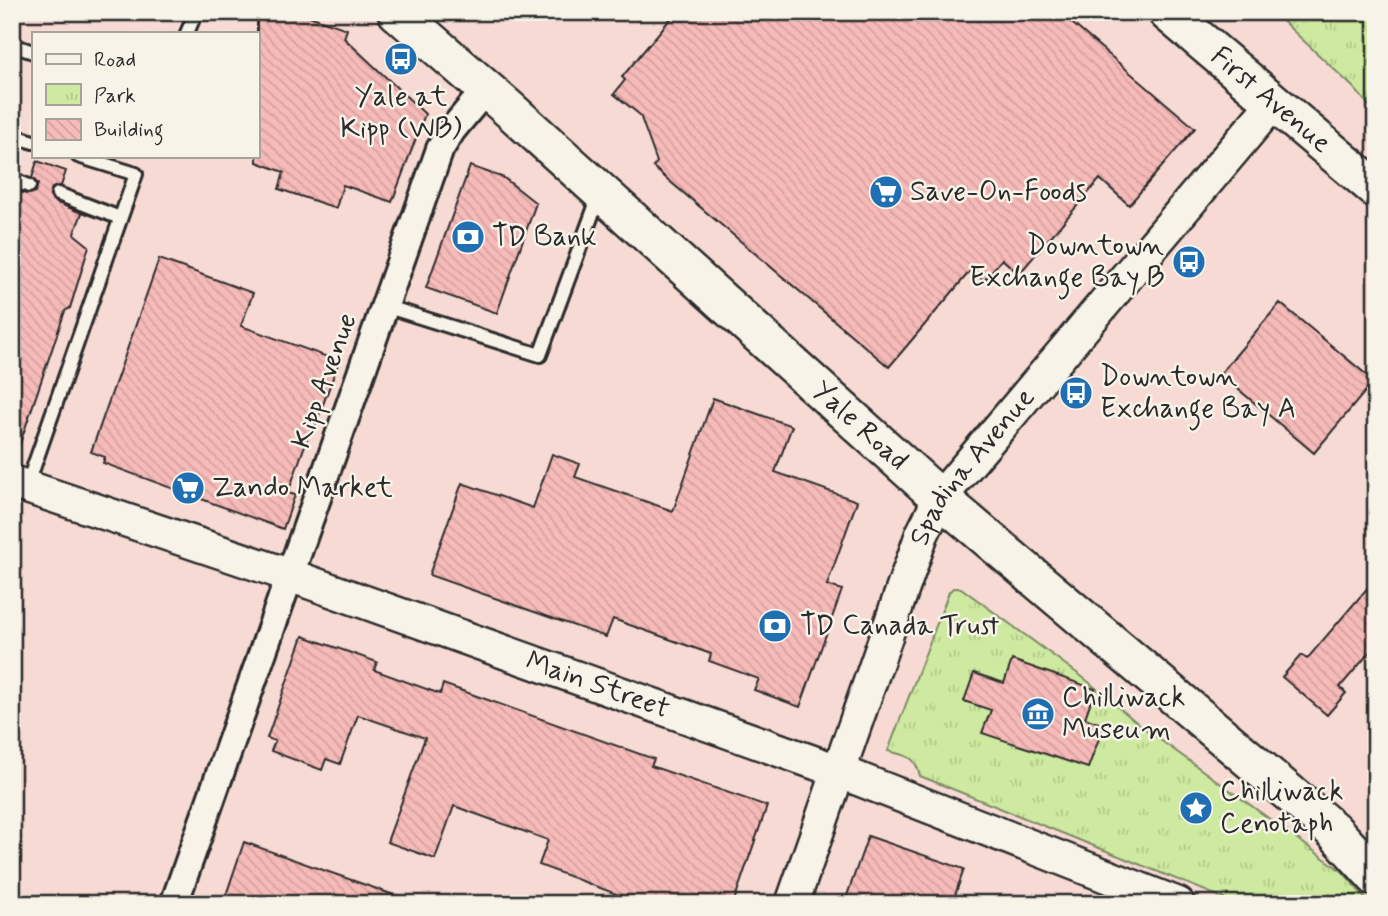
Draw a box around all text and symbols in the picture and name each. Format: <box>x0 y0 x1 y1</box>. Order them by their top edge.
legend <box>32 32 259 158</box>
street label: First Avenue <box>1203 38 1339 162</box>
bus stop icon: Yale at Kipp (WB) <box>382 40 420 78</box>
text: Road <box>94 46 136 74</box>
place label: Yale at Kipp (WB) <box>340 79 462 148</box>
text: Park <box>94 82 136 110</box>
text: Building <box>94 116 164 146</box>
supermarket icon: Save-On-Foods <box>867 173 905 211</box>
place label: Save-On-Foods <box>910 174 1087 211</box>
bank icon: TD Bank <box>449 218 487 256</box>
place label: TD Bank <box>492 219 597 256</box>
place label: Downtown Exchange Bay B <box>969 228 1164 300</box>
bus stop icon: Downtown Exchange Bay B <box>1170 243 1208 281</box>
street label: Kipp Avenue <box>283 308 367 454</box>
place label: Downtown Exchange Bay A <box>1100 359 1296 431</box>
street label: Yale Road <box>804 373 916 479</box>
bus stop icon: Downtown Exchange Bay A <box>1057 374 1095 412</box>
street label: Spadina Avenue <box>901 380 1043 550</box>
supermarket icon: Zando Market <box>169 469 207 507</box>
place label: Zando Market <box>212 470 393 507</box>
bank icon: TD Canada Trust <box>756 607 794 645</box>
place label: TD Canada Trust <box>800 608 1000 645</box>
street label: Main Street <box>521 643 675 728</box>
place label: Chilliwack Museum <box>1062 680 1185 749</box>
museum icon: Chilliwack Museum <box>1019 695 1057 733</box>
place label: Chilliwack Cenotaph <box>1220 774 1343 843</box>
place icon: Chilliwack Cenotaph <box>1177 789 1215 827</box>

